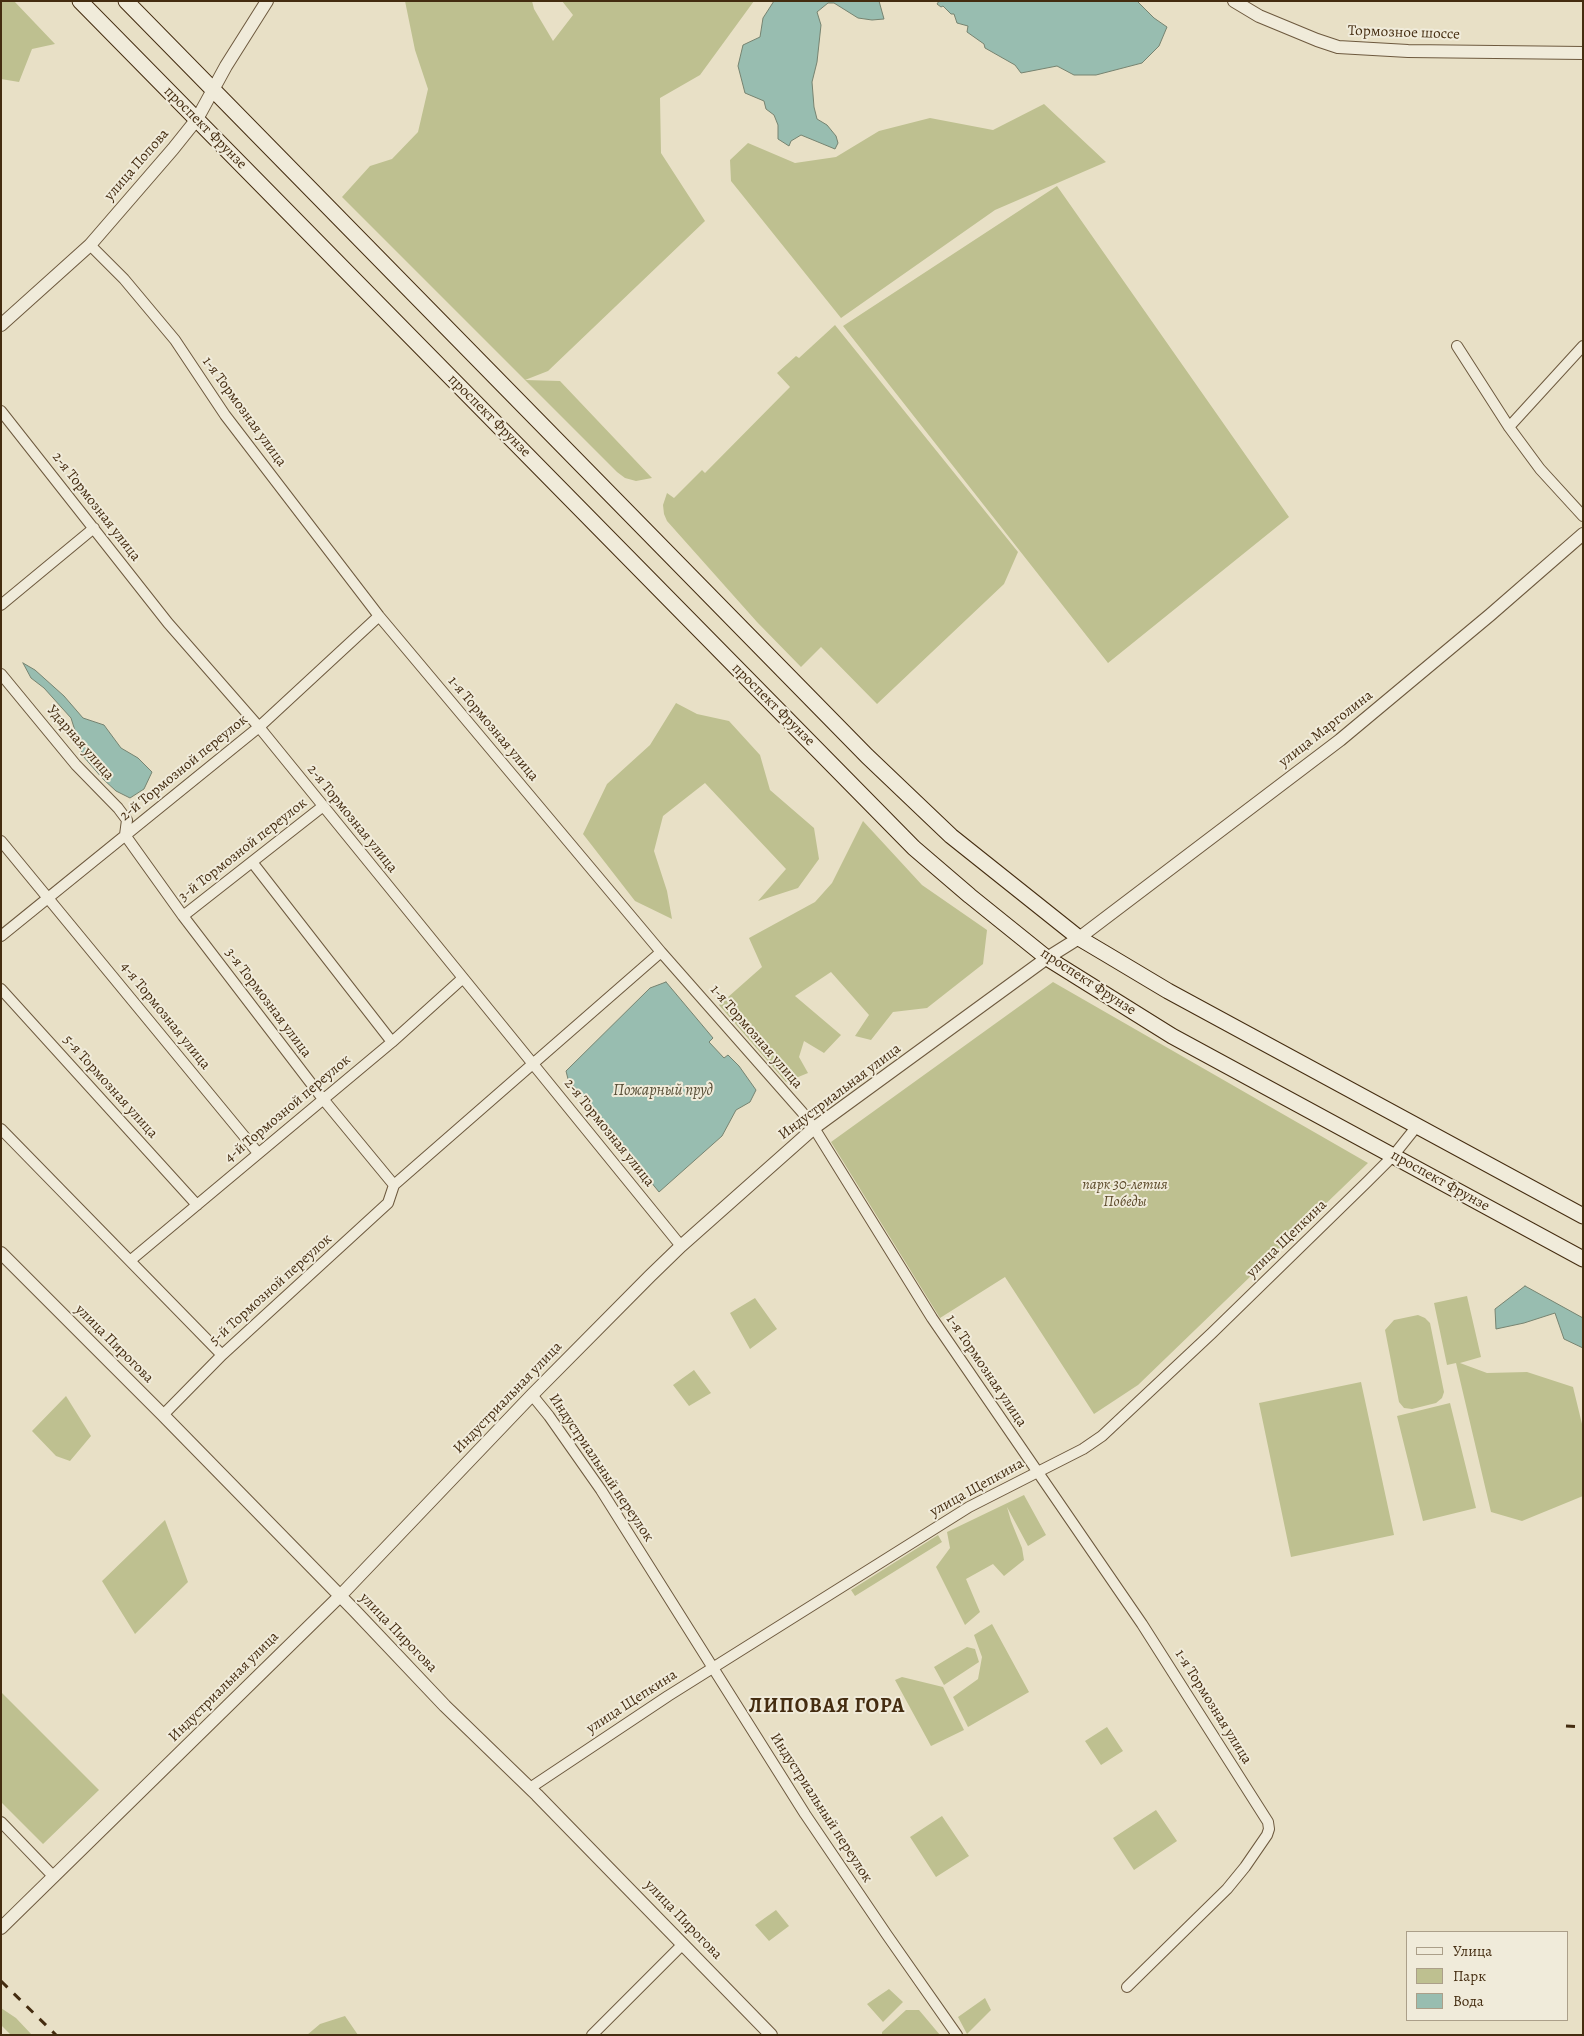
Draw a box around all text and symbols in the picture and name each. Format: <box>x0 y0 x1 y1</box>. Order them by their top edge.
street label: Тормозное шоссе <box>1348 22 1460 44</box>
street label: проспект Фрунзе <box>160 83 250 173</box>
street label: улица Попова <box>101 125 173 205</box>
street label: 1-я Тормозная улица <box>198 353 290 471</box>
street label: проспект Фрунзе <box>444 371 534 461</box>
street label: 2-я Тормозная улица <box>48 449 144 565</box>
street label: проспект Фрунзе <box>728 660 818 750</box>
street label: 1-я Тормозная улица <box>444 673 542 785</box>
street label: улица Марголина <box>1275 687 1377 771</box>
street label: Ударная улица <box>42 702 118 784</box>
street label: 2-й Тормозной переулок <box>116 711 252 825</box>
street label: 2-я Тормозная улица <box>303 761 401 877</box>
street label: 3-й Тормозной переулок <box>175 794 311 906</box>
street label: проспект Фрунзе <box>1037 944 1139 1020</box>
street label: 3-я Тормозная улица <box>221 945 315 1061</box>
street label: 4-я Тормозная улица <box>116 958 214 1074</box>
street label: 1-я Тормозная улица <box>706 981 806 1093</box>
street label: 5-я Тормозная улица <box>59 1032 161 1142</box>
street label: Индустриальная улица <box>775 1040 905 1144</box>
street label: 4-й Тормозной переулок <box>221 1051 355 1167</box>
street label: 2-я Тормозная улица <box>560 1075 658 1191</box>
water label: Пожарный пруд <box>613 1081 713 1101</box>
street label: проспект Фрунзе <box>1387 1146 1493 1216</box>
park label: парк 30-летия Победы <box>1082 1176 1168 1211</box>
street label: улица Щепкина <box>1243 1196 1331 1282</box>
street label: 5-й Тормозной переулок <box>206 1230 336 1350</box>
street label: улица Пирогова <box>71 1301 157 1387</box>
street label: 1-я Тормозная улица <box>942 1311 1030 1431</box>
street label: Индустриальная улица <box>450 1338 566 1458</box>
street label: Индустриальный переулок <box>545 1391 657 1545</box>
street label: улица Щепкина <box>927 1455 1027 1521</box>
street label: улица Пирогова <box>355 1589 441 1677</box>
street label: Индустриальная улица <box>165 1628 283 1746</box>
street label: 1-я Тормозная улица <box>1170 1646 1256 1768</box>
street label: улица Щепкина <box>583 1666 681 1738</box>
district label: ЛИПОВАЯ ГОРА <box>747 1695 907 1719</box>
street label: Индустриальный переулок <box>766 1730 876 1886</box>
street label: улица Пирогова <box>640 1876 726 1964</box>
legend <box>1406 1931 1569 2021</box>
text: Улица <box>1453 1941 1492 1961</box>
text: Парк <box>1453 1966 1486 1986</box>
text: Вода <box>1453 1991 1484 2011</box>

